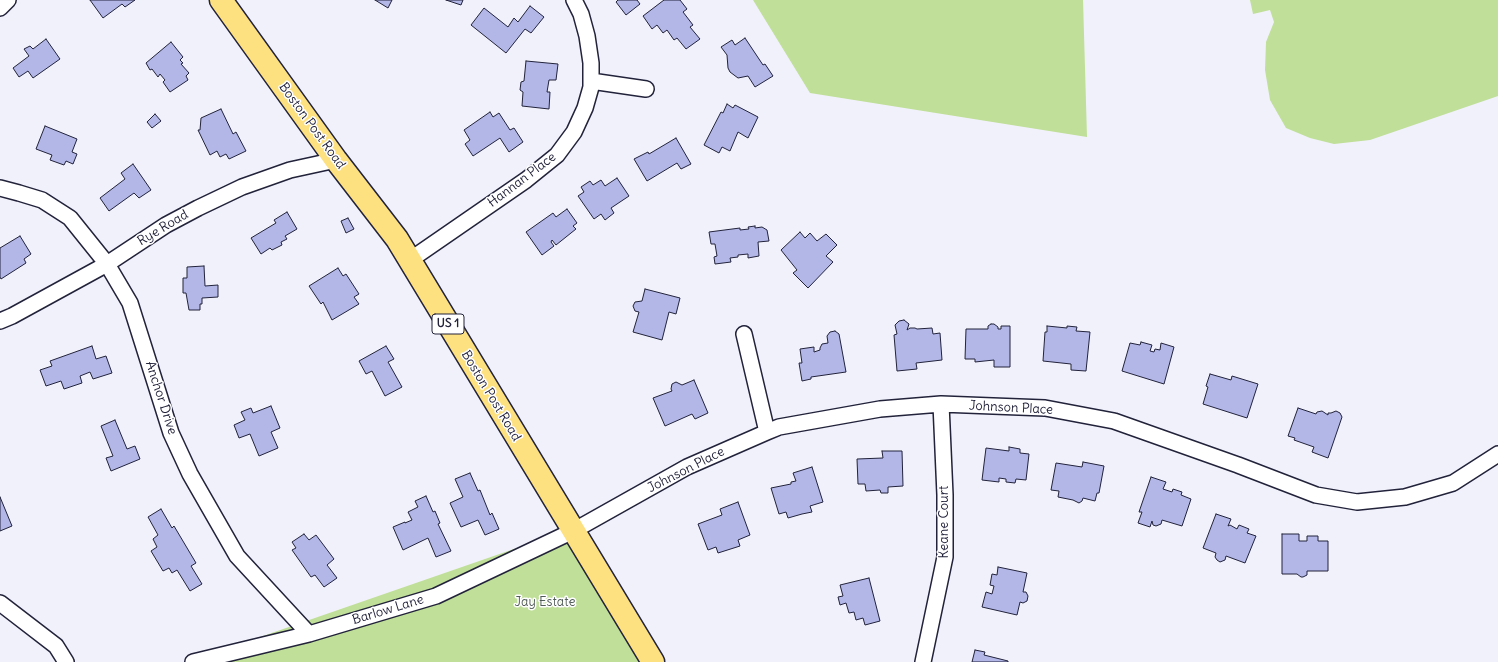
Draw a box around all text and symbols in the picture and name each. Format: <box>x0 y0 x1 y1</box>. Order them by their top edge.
street label: Boston Post Road <box>275 80 349 172</box>
street label: Hannan Place <box>485 149 559 211</box>
street label: Rye Road <box>135 207 191 249</box>
road number: US 1 <box>432 314 464 334</box>
street label: Boston Post Road <box>458 348 524 444</box>
street label: Anchor Drive <box>142 359 180 437</box>
street label: Johnson Place <box>969 398 1053 418</box>
street label: Johnson Place <box>645 444 727 496</box>
street label: Keane Court <box>936 486 952 558</box>
street label: Barlow Lane <box>350 592 426 628</box>
park label: Jay Estate <box>514 594 576 610</box>

